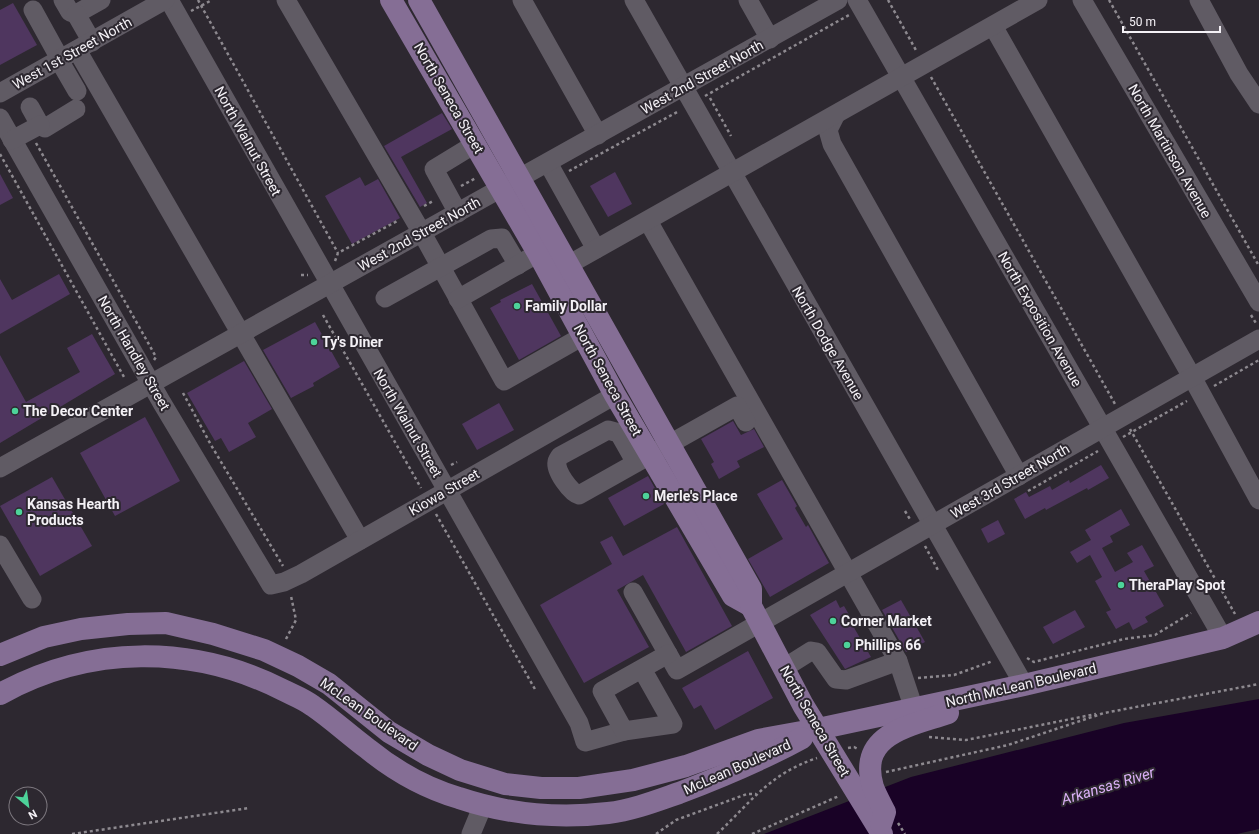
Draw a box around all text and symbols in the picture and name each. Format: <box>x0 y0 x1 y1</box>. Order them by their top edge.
scale bar <box>1123 8 1220 34</box>
street label: West 1st Street North <box>10 14 134 92</box>
text: 50 m <box>1129 15 1156 29</box>
street label: West 2nd Street North <box>638 37 766 117</box>
street label: North Seneca Street <box>411 40 487 157</box>
street label: North Martinson Avenue <box>1125 81 1215 221</box>
street label: North Walnut Street <box>211 84 285 199</box>
street label: West 2nd Street North <box>355 194 483 274</box>
street label: North Exposition Avenue <box>995 249 1085 389</box>
street label: North Dodge Avenue <box>789 283 867 403</box>
street label: North Handley Street <box>95 293 174 414</box>
place label: Family Dollar <box>525 298 607 314</box>
marker: Family Dollar <box>512 301 522 311</box>
street label: North Seneca Street <box>571 321 646 439</box>
place label: Ty's Diner <box>322 334 383 350</box>
marker: Ty's Diner <box>309 337 319 347</box>
street label: North Walnut Street <box>370 366 446 480</box>
place label: The Decor Center <box>23 403 133 419</box>
marker: The Decor Center <box>10 406 20 416</box>
street label: West 3rd Street North <box>948 440 1072 522</box>
street label: Kiowa Street <box>406 465 482 519</box>
place label: Merle's Place <box>654 488 738 504</box>
marker: Merle's Place <box>641 491 651 501</box>
place label: Kansas Hearth Products <box>27 496 120 528</box>
marker: Kansas Hearth Products <box>14 507 24 517</box>
place label: TheraPlay Spot <box>1129 577 1226 593</box>
marker: TheraPlay Spot <box>1116 580 1126 590</box>
place label: Corner Market <box>841 613 932 629</box>
marker: Corner Market <box>828 616 838 626</box>
place label: Phillips 66 <box>855 637 921 653</box>
marker: Phillips 66 <box>842 640 852 650</box>
street label: North McLean Boulevard <box>944 660 1098 710</box>
street label: North Seneca Street <box>777 663 853 780</box>
street label: McLean Boulevard <box>317 674 421 754</box>
street label: McLean Boulevard <box>681 736 793 798</box>
water label: Arkansas River <box>1058 763 1158 809</box>
north arrow <box>8 786 48 826</box>
text: N <box>26 807 39 822</box>

